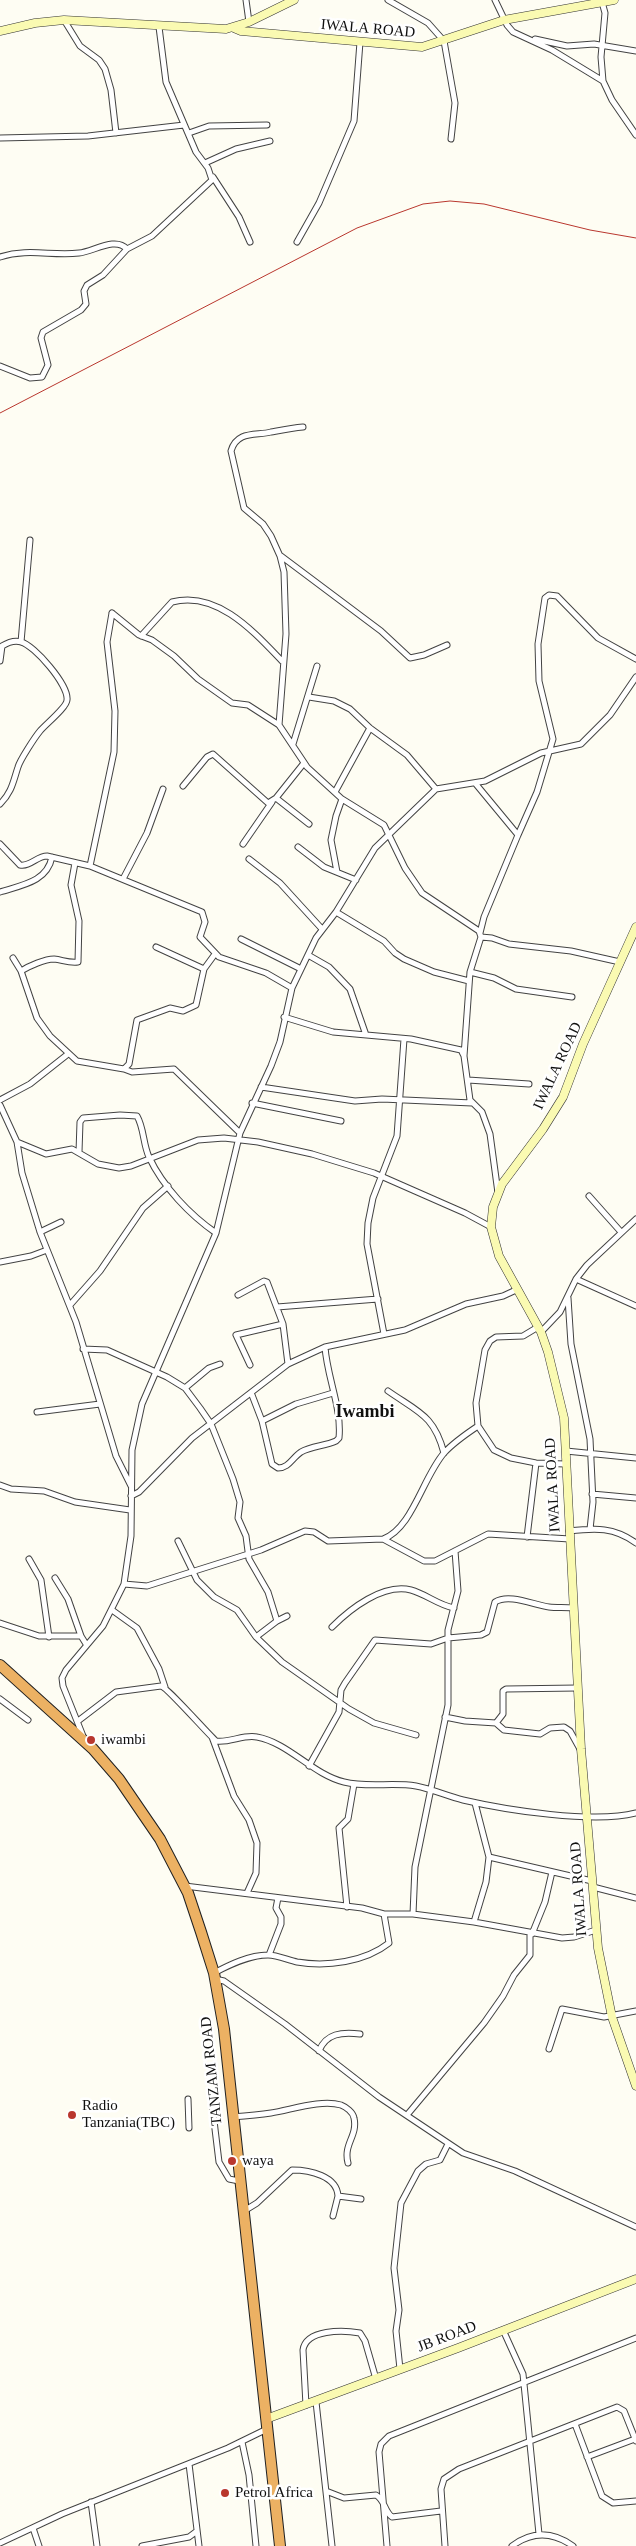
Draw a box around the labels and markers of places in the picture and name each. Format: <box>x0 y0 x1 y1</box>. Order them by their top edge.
place label: iwambi <box>101 1731 146 1749</box>
marker: iwambi <box>85 1734 97 1746</box>
place label: Radio Tanzania(TBC) <box>82 2097 175 2132</box>
marker: Radio Tanzania(TBC) <box>66 2109 78 2121</box>
place label: waya <box>242 2152 274 2170</box>
marker: waya <box>226 2155 238 2167</box>
place label: Petrol Africa <box>235 2484 313 2502</box>
marker: Petrol Africa <box>219 2487 231 2499</box>

